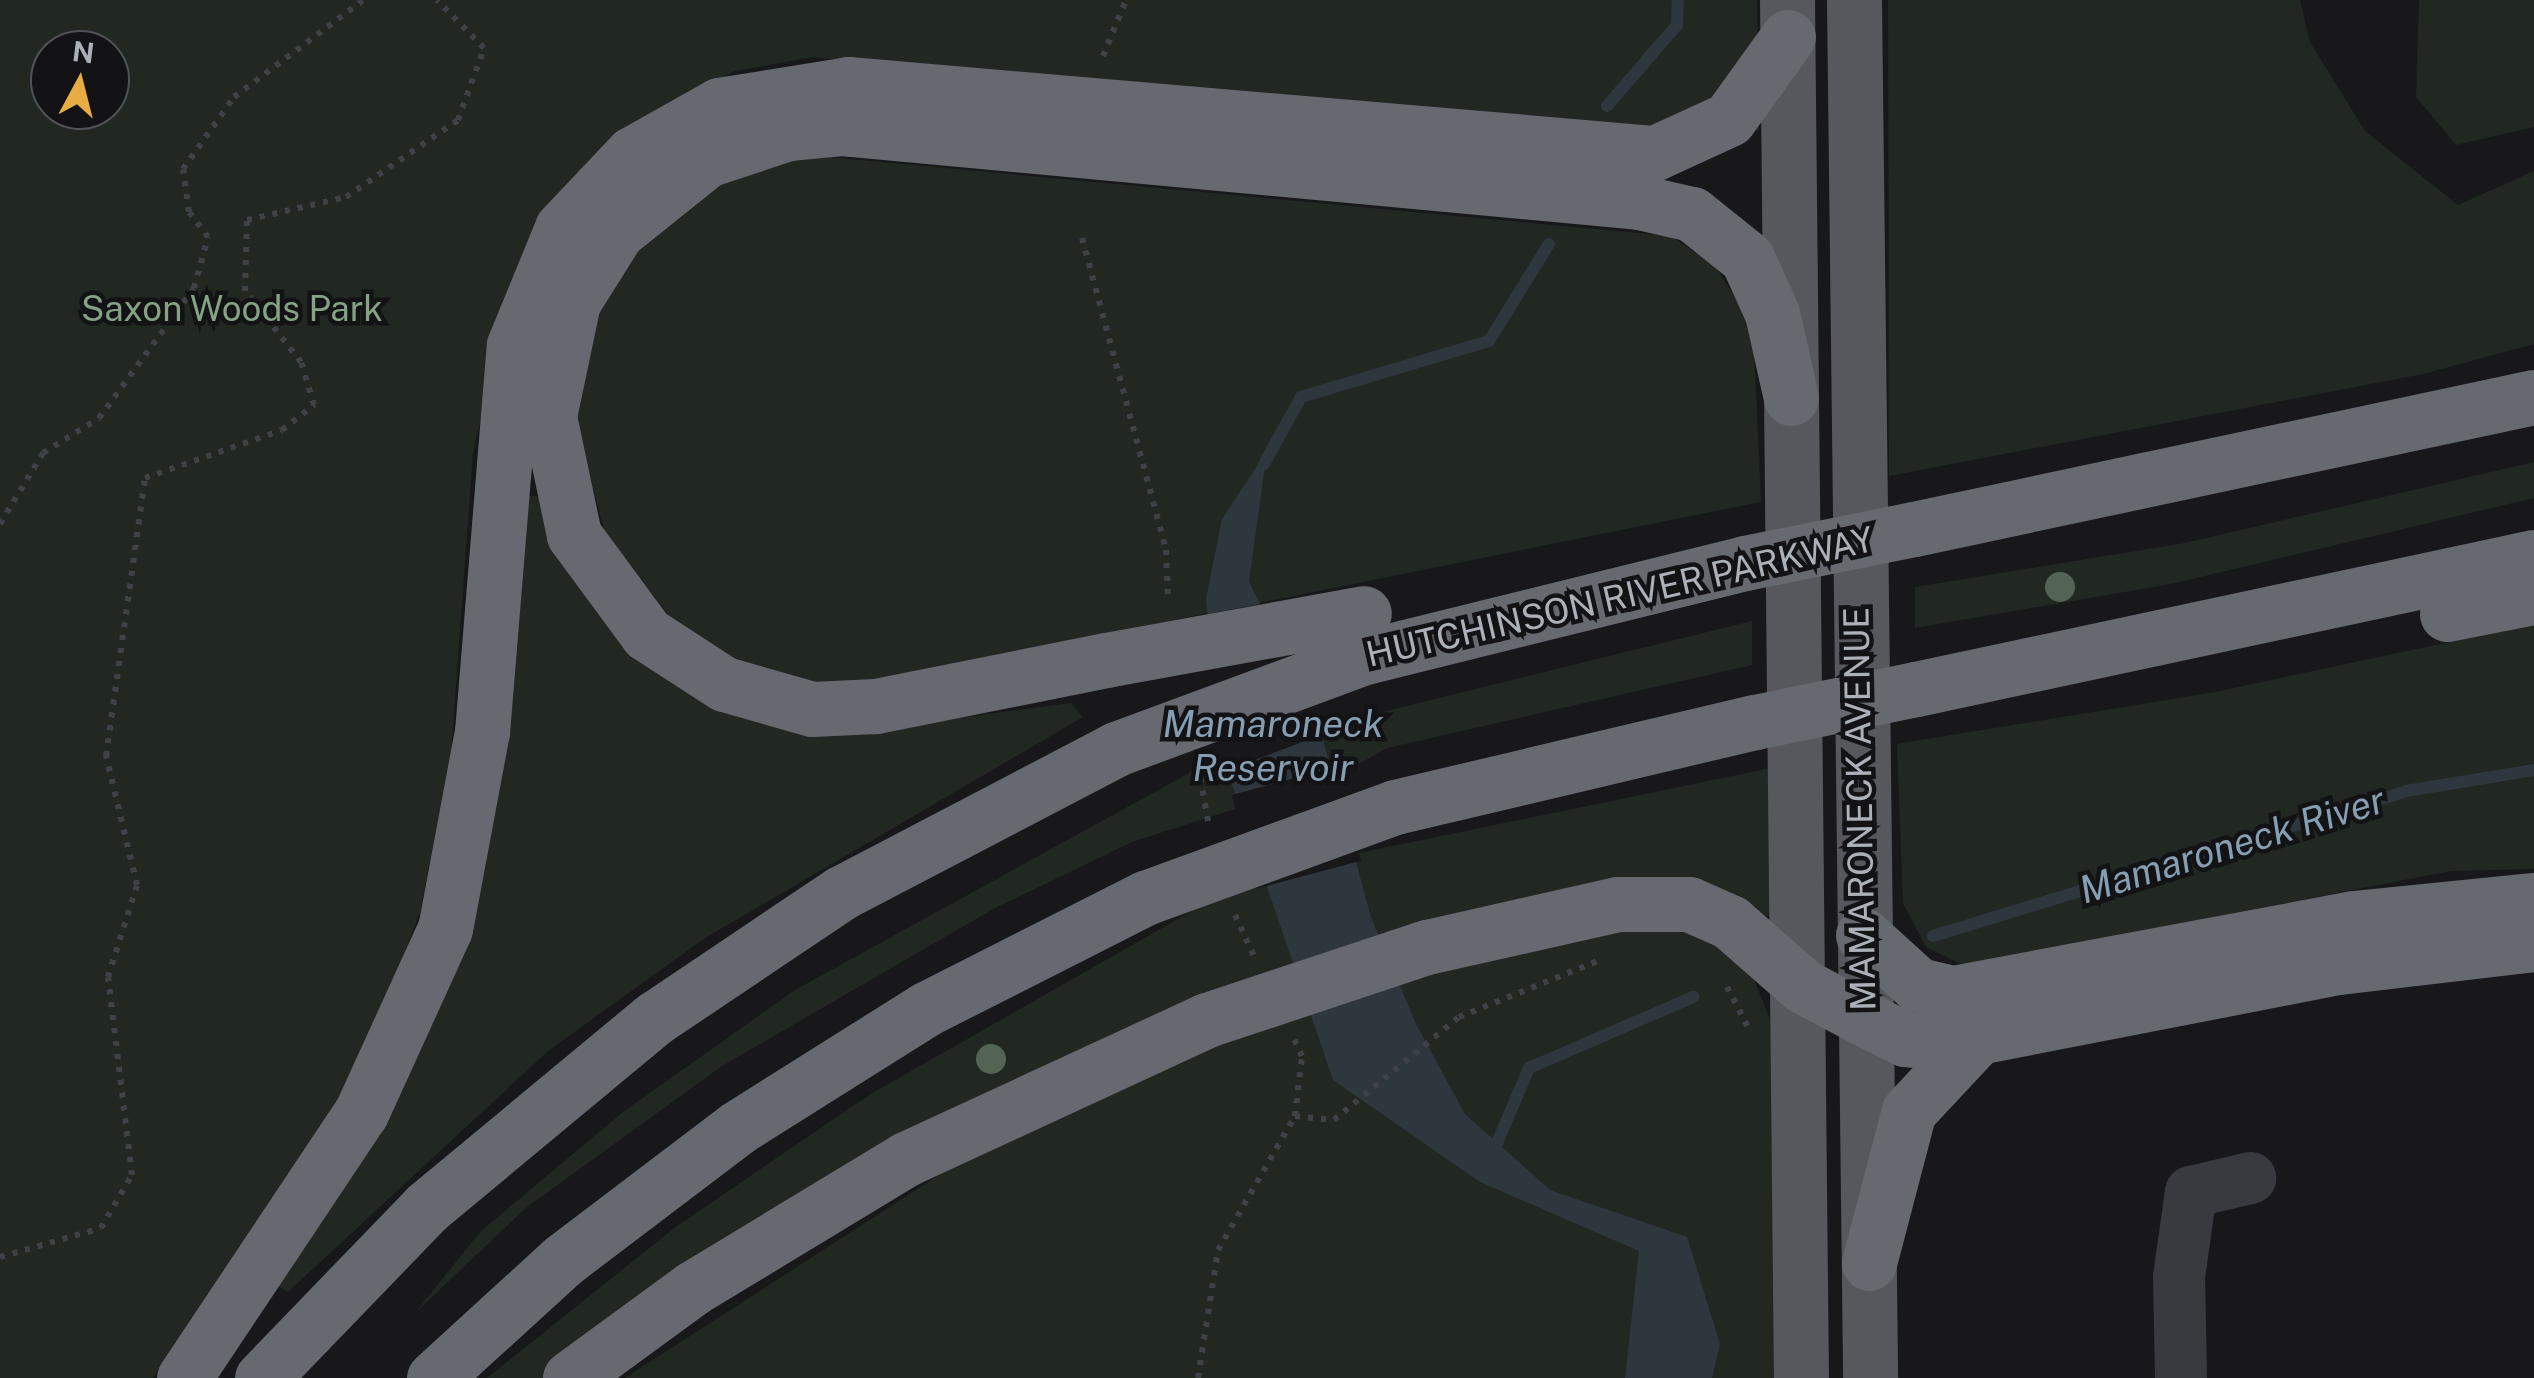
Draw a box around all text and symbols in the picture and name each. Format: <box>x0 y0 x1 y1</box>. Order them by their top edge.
north arrow <box>30 30 130 130</box>
text: N <box>71 34 96 69</box>
park label: Saxon Woods Park <box>81 288 383 330</box>
street label: HUTCHINSON RIVER PARKWAY <box>1362 518 1878 676</box>
street label: MAMARONECK AVENUE <box>1835 607 1885 1011</box>
water label: Mamaroneck Reservoir <box>1163 701 1383 791</box>
water label: Mamaroneck River <box>2074 777 2390 913</box>

